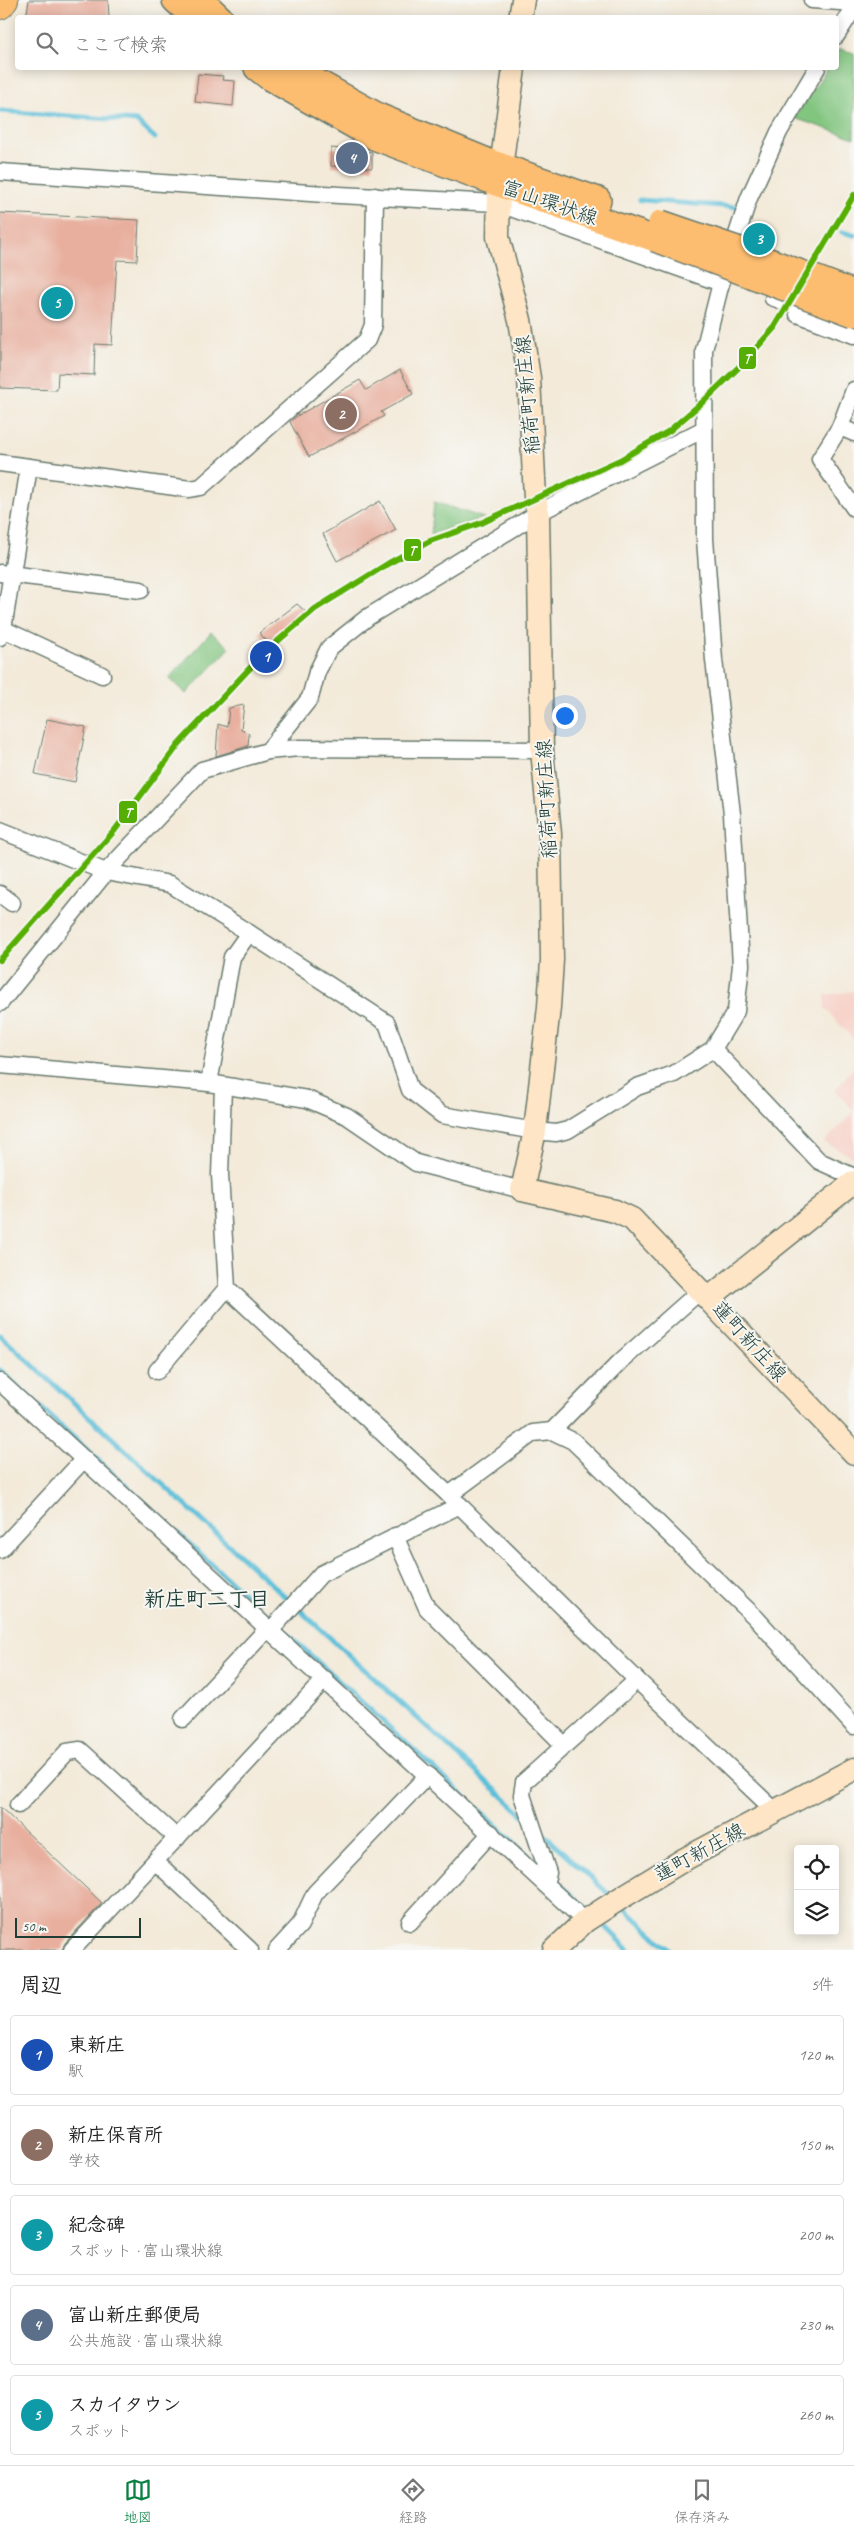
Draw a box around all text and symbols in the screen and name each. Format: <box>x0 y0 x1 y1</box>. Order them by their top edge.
search box <box>15 15 839 70</box>
icon: search <box>33 29 61 57</box>
text: ここで検索 <box>73 33 168 57</box>
pin: 4 <box>336 139 368 177</box>
street label: 富山環状線 <box>498 174 601 231</box>
pin: 3 <box>743 220 775 258</box>
pin: 5 <box>41 284 73 322</box>
street label: 稲荷町新庄線 <box>510 334 545 456</box>
line badge: T <box>738 346 757 370</box>
text: T <box>744 350 754 367</box>
pin: 2 <box>325 395 357 433</box>
line badge: T <box>403 538 422 562</box>
text: T <box>409 542 419 559</box>
pin: 1 <box>250 638 282 676</box>
your location <box>552 703 578 729</box>
street label: 稲荷町新庄線 <box>531 738 562 860</box>
line badge: T <box>118 800 138 824</box>
text: T <box>125 804 135 821</box>
street label: 蓮町新庄線 <box>707 1296 792 1387</box>
district label: 新庄町二丁目 <box>144 1586 270 1612</box>
street label: 蓮町新庄線 <box>649 1817 749 1888</box>
map controls <box>794 1845 839 1935</box>
button: locate <box>794 1845 839 1890</box>
button: layers <box>794 1890 839 1935</box>
scale bar <box>15 1915 141 1938</box>
text: 50 m <box>22 1918 46 1935</box>
text: 周辺 <box>20 1972 62 1998</box>
text: 5件 <box>811 1975 834 1995</box>
text: 東新庄 <box>68 2033 125 2057</box>
text: 1 <box>33 2045 41 2065</box>
text: 120 m <box>799 2045 833 2065</box>
text: 駅 <box>68 2061 84 2081</box>
text: 新庄保育所 <box>68 2123 163 2147</box>
text: 2 <box>33 2135 41 2155</box>
text: 150 m <box>799 2135 833 2155</box>
text: 学校 <box>68 2151 100 2171</box>
text: 紀念碑 <box>68 2213 125 2237</box>
text: 3 <box>33 2225 41 2245</box>
text: 200 m <box>799 2225 833 2245</box>
text: スポット · 富山環状線 <box>68 2241 223 2261</box>
text: 富山新庄郵便局 <box>68 2303 201 2327</box>
text: 4 <box>33 2315 41 2335</box>
text: 230 m <box>799 2315 833 2335</box>
text: 公共施設 · 富山環状線 <box>68 2331 223 2351</box>
text: スカイタウン <box>68 2393 181 2417</box>
text: 5 <box>34 2405 40 2425</box>
text: 260 m <box>799 2405 833 2425</box>
text: スポット <box>68 2421 132 2441</box>
tab: 地図 <box>124 2476 152 2526</box>
tab: 経路 <box>399 2476 427 2526</box>
tab: 保存済み <box>674 2476 730 2526</box>

